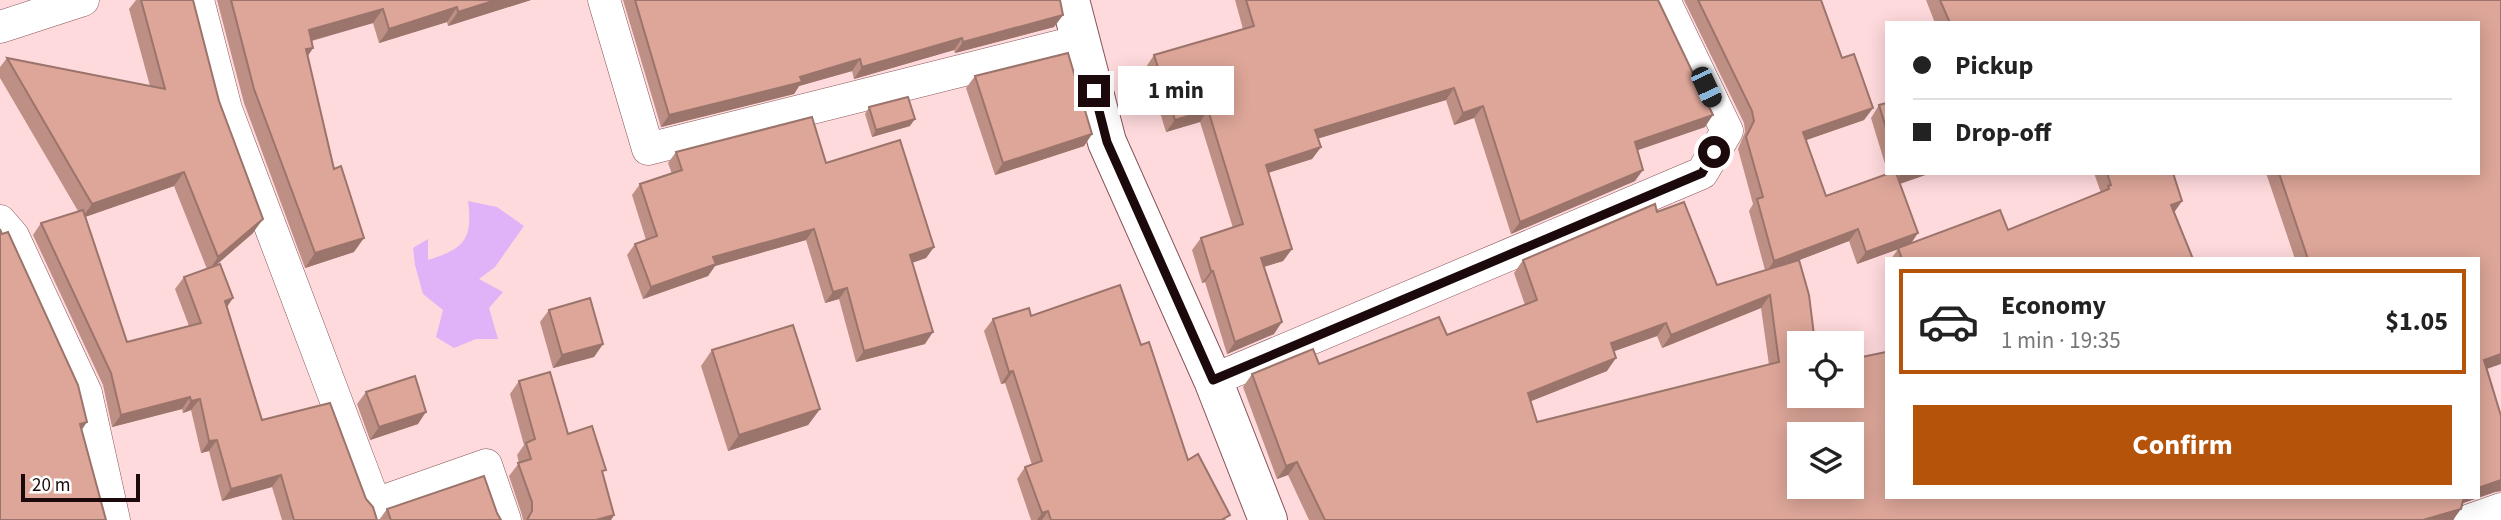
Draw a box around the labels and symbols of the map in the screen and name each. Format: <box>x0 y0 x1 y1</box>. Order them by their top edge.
car <box>1688 64 1725 110</box>
callout: 1 min <box>1118 66 1234 116</box>
route end <box>1078 75 1110 107</box>
route start <box>1698 136 1730 168</box>
scale bar <box>21 471 140 503</box>

